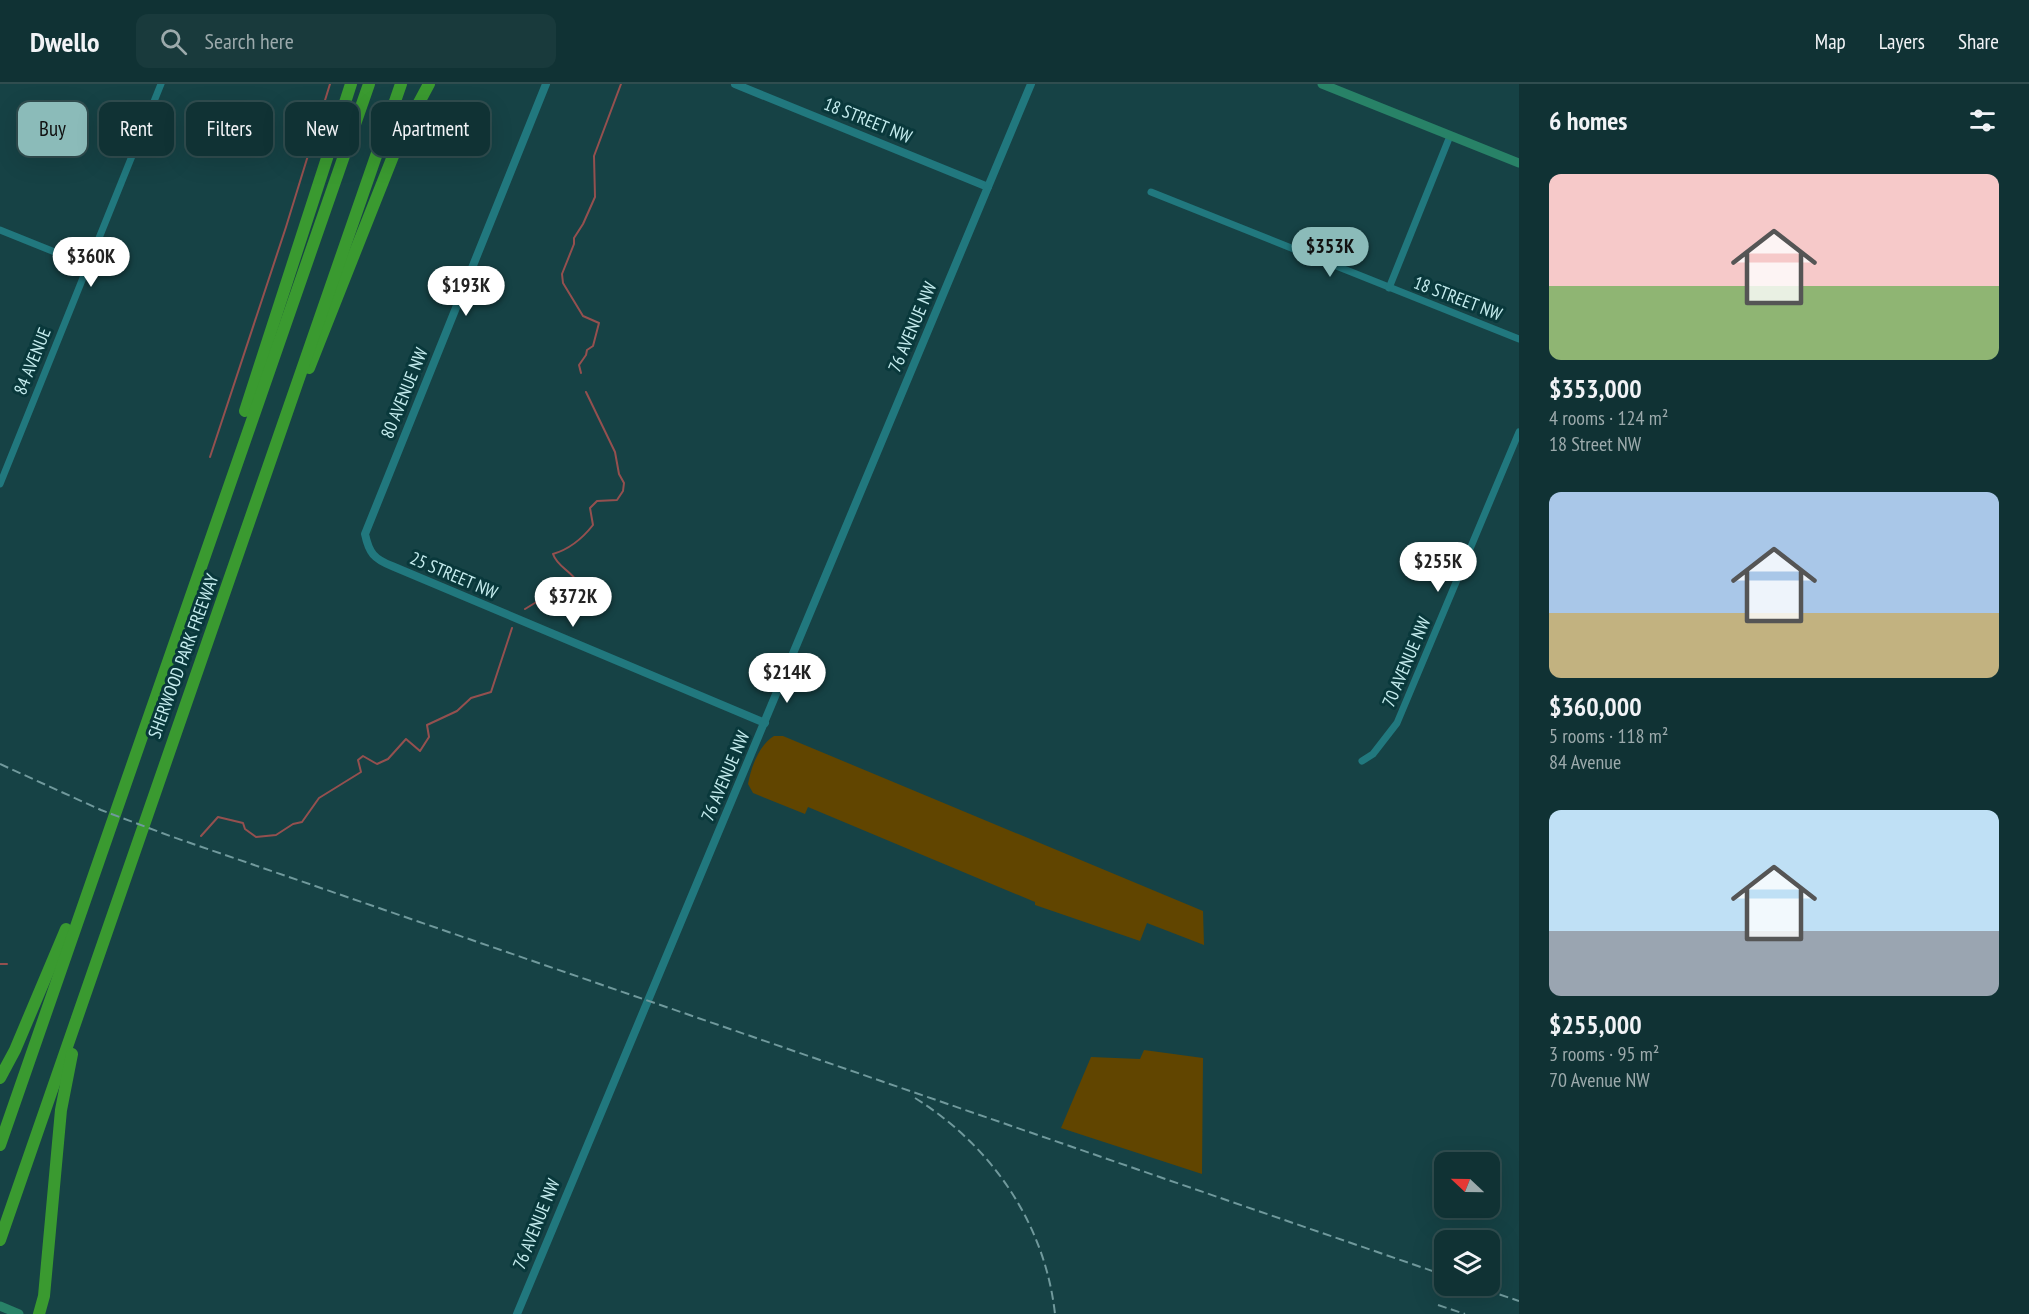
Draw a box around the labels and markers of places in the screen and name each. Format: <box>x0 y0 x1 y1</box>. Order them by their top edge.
pin: $353K <box>1288 227 1372 278</box>
pin: $360K <box>49 237 133 288</box>
pin: $193K <box>424 266 508 317</box>
pin: $255K <box>1396 542 1480 593</box>
pin: $372K <box>531 577 615 628</box>
pin: $214K <box>745 653 829 704</box>

